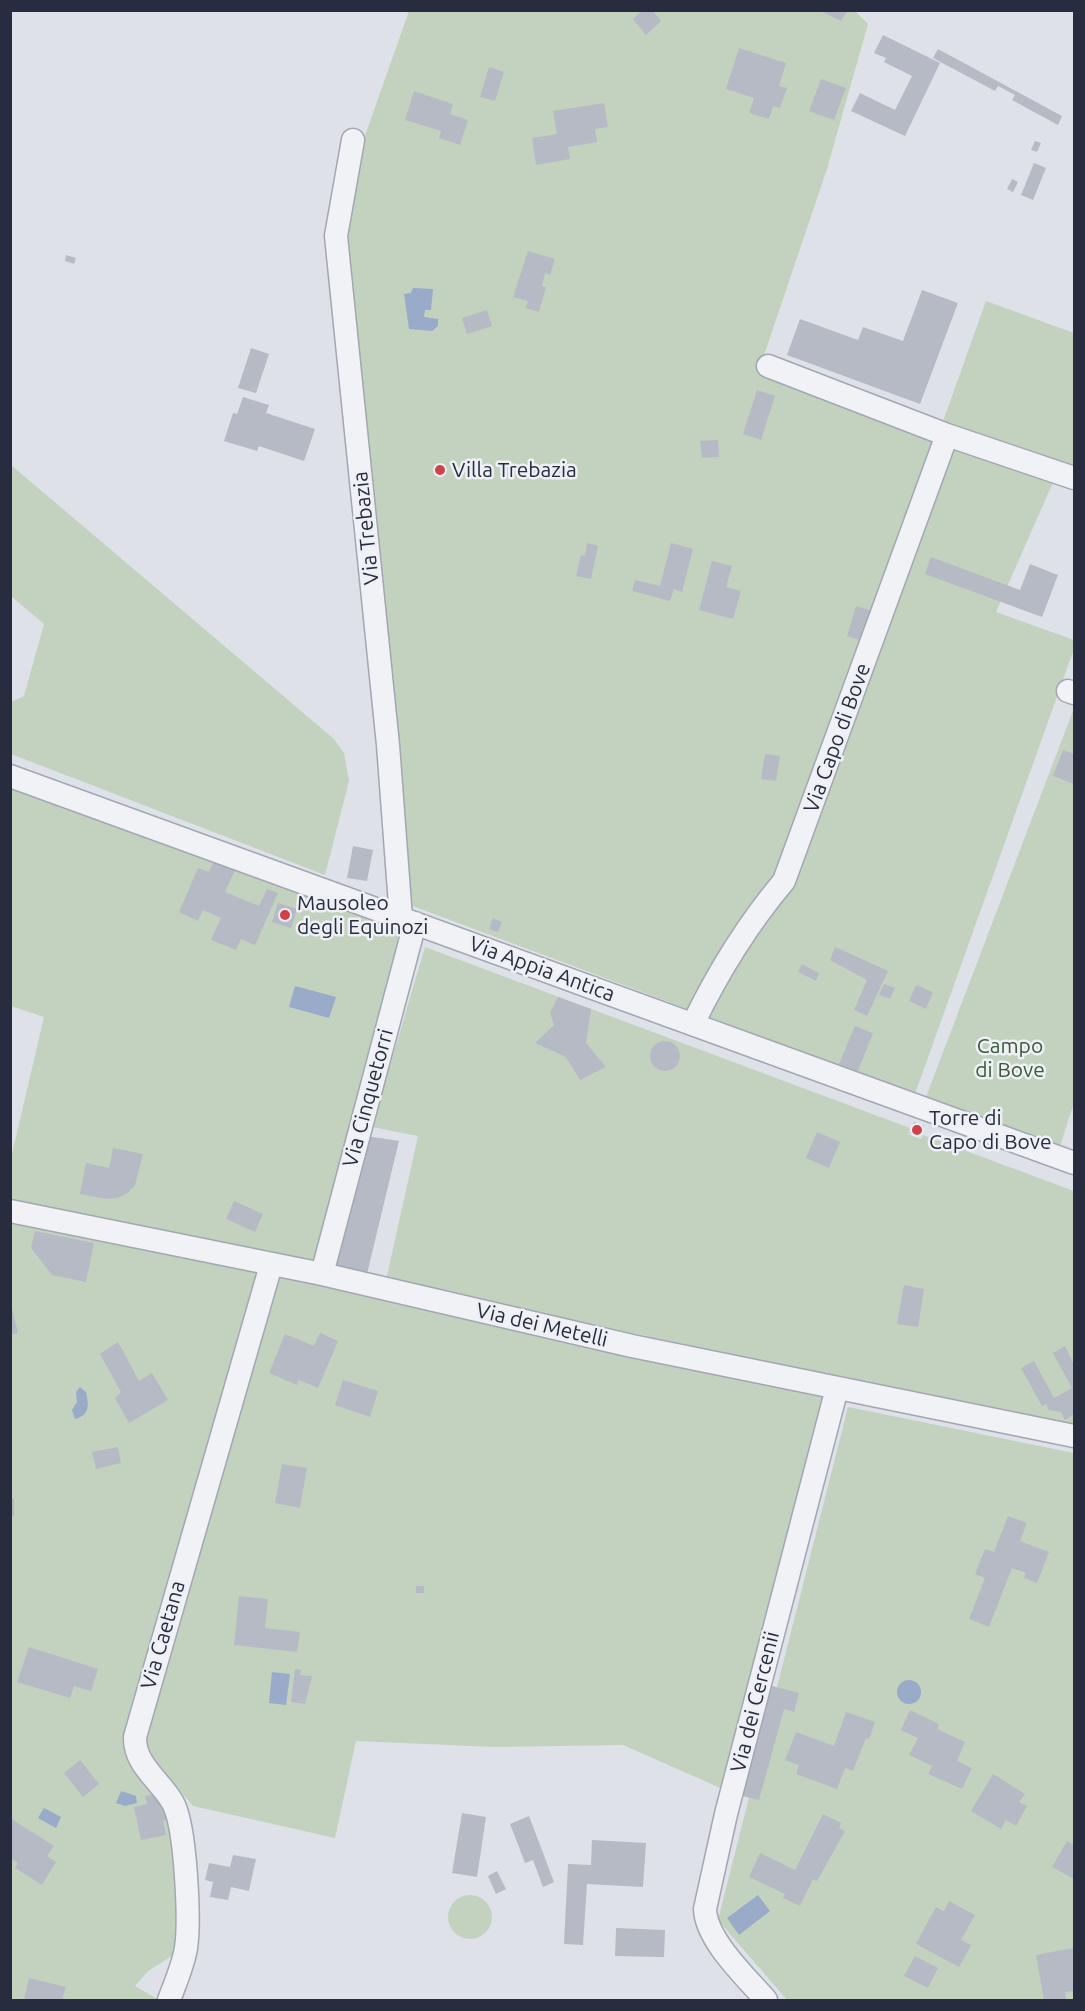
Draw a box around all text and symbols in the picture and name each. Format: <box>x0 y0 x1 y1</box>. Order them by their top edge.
place label: Villa Trebazia <box>452 457 577 483</box>
marker: Villa Trebazia <box>433 463 447 477</box>
street label: Via Trebazia <box>348 470 384 586</box>
street label: Via Capo di Bove <box>798 660 876 816</box>
place label: Mausoleo degli Equinozi <box>297 890 428 940</box>
marker: Mausoleo degli Equinozi <box>278 908 292 922</box>
street label: Via Appia Antica <box>466 931 618 1007</box>
street label: Via Cinquetorri <box>337 1026 399 1170</box>
park label: Campo di Bove <box>975 1033 1045 1083</box>
place label: Torre di Capo di Bove <box>929 1105 1052 1155</box>
marker: Torre di Capo di Bove <box>910 1123 924 1137</box>
street label: Via dei Metelli <box>474 1298 610 1352</box>
street label: Via Caetana <box>135 1578 191 1692</box>
street label: Via dei Cercenii <box>725 1629 785 1775</box>

